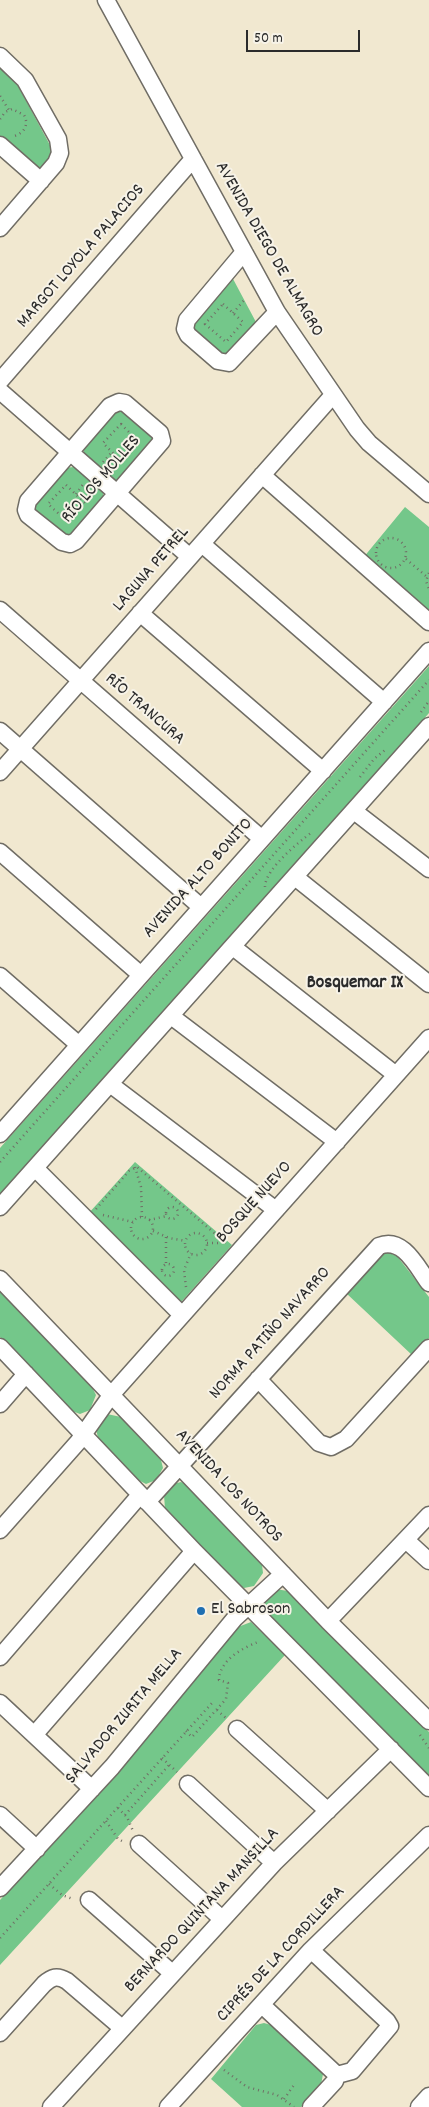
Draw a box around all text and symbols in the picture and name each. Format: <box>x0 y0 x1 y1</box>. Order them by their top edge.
scale bar <box>249 20 363 52</box>
text: 50 m <box>254 28 283 50</box>
street label: AVENIDA DIEGO DE ALMAGRO <box>209 159 327 341</box>
street label: MARGOT LOYOLA PALACIOS <box>14 181 150 333</box>
street label: RÍO LOS MOLLES <box>58 432 146 528</box>
street label: LAGUNA PETREL <box>109 523 195 617</box>
street label: RÍO TRANCURA <box>100 669 188 751</box>
street label: AVENIDA ALTO BONITO <box>139 815 259 943</box>
district label: Bosquemar IX <box>307 973 403 995</box>
street label: BOSQUE NUEVO <box>213 1158 297 1248</box>
street label: NORMA PATIÑO NAVARRO <box>206 1263 336 1405</box>
street label: AVENIDA LOS NOTROS <box>170 1426 286 1548</box>
place label: El Sabroson <box>211 1600 290 1622</box>
marker: El Sabroson <box>195 1605 207 1617</box>
street label: SALVADOR ZURITA MELLA <box>62 1644 188 1790</box>
street label: BERNARDO QUINTANA MANSILLA <box>121 1824 285 1998</box>
street label: CIPRÉS DE LA CORDILLERA <box>213 1882 351 2028</box>

